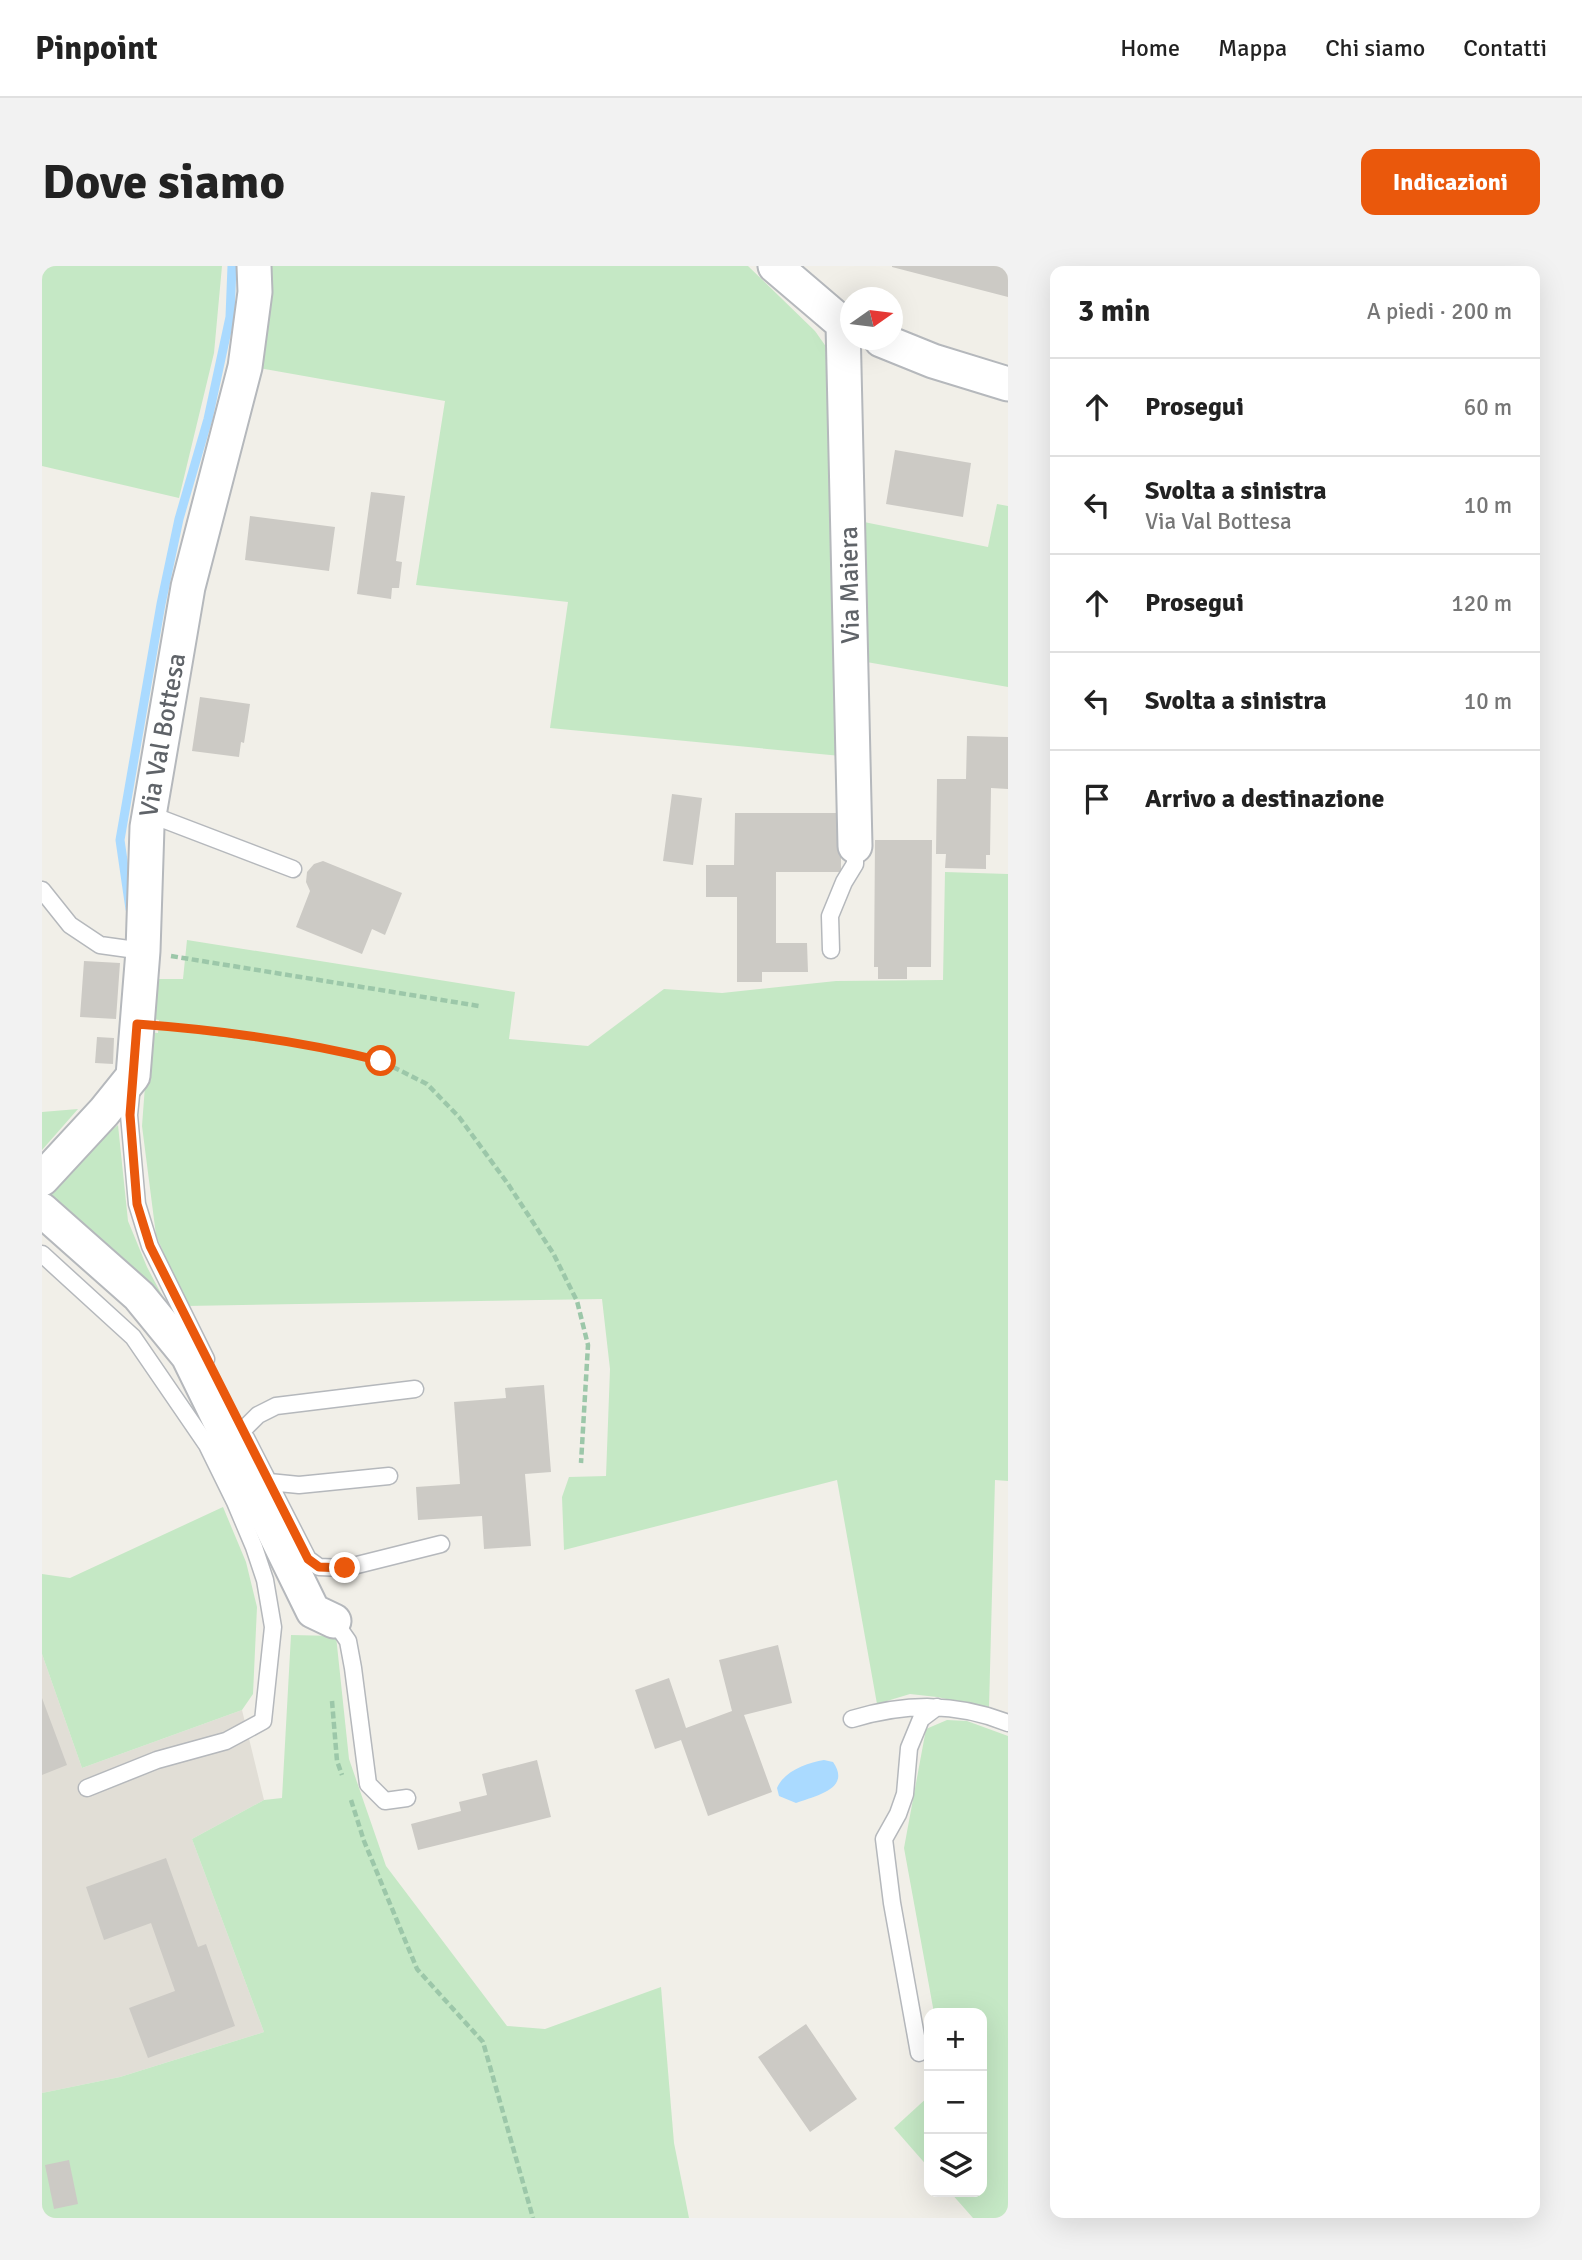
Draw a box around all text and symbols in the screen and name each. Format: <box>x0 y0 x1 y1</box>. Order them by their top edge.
text: Pinpoint <box>35 28 158 69</box>
text: Home <box>1120 33 1180 63</box>
text: Mappa <box>1218 33 1287 63</box>
text: Chi siamo <box>1325 33 1425 63</box>
text: Contatti <box>1463 33 1547 63</box>
button: Indicazioni <box>1361 149 1540 215</box>
text: Dove siamo <box>42 152 285 212</box>
north arrow <box>840 287 903 350</box>
text: 3 min <box>1078 293 1150 330</box>
text: A piedi · 200 m <box>1367 297 1512 326</box>
icon: ahead <box>1078 388 1116 426</box>
text: Prosegui <box>1145 391 1244 423</box>
text: 60 m <box>1464 393 1512 422</box>
text: Svolta a sinistra <box>1145 475 1327 507</box>
icon: left <box>1078 486 1116 524</box>
text: 10 m <box>1464 491 1512 520</box>
text: Via Val Bottesa <box>1145 507 1292 536</box>
street label: Via Maiera <box>833 526 867 644</box>
icon: ahead <box>1078 584 1116 622</box>
text: Prosegui <box>1145 587 1244 619</box>
text: 120 m <box>1451 589 1512 618</box>
street label: Via Val Bottesa <box>133 651 193 820</box>
icon: left <box>1078 682 1116 720</box>
text: Svolta a sinistra <box>1145 685 1327 717</box>
text: 10 m <box>1464 687 1512 716</box>
icon: arrive <box>1078 780 1116 818</box>
text: Arrivo a destinazione <box>1145 783 1385 815</box>
route start <box>365 1045 396 1076</box>
route end <box>329 1552 360 1583</box>
map controls <box>924 2008 987 2197</box>
button: + <box>924 2008 987 2071</box>
button: − <box>924 2071 987 2134</box>
button: layers <box>924 2134 987 2197</box>

